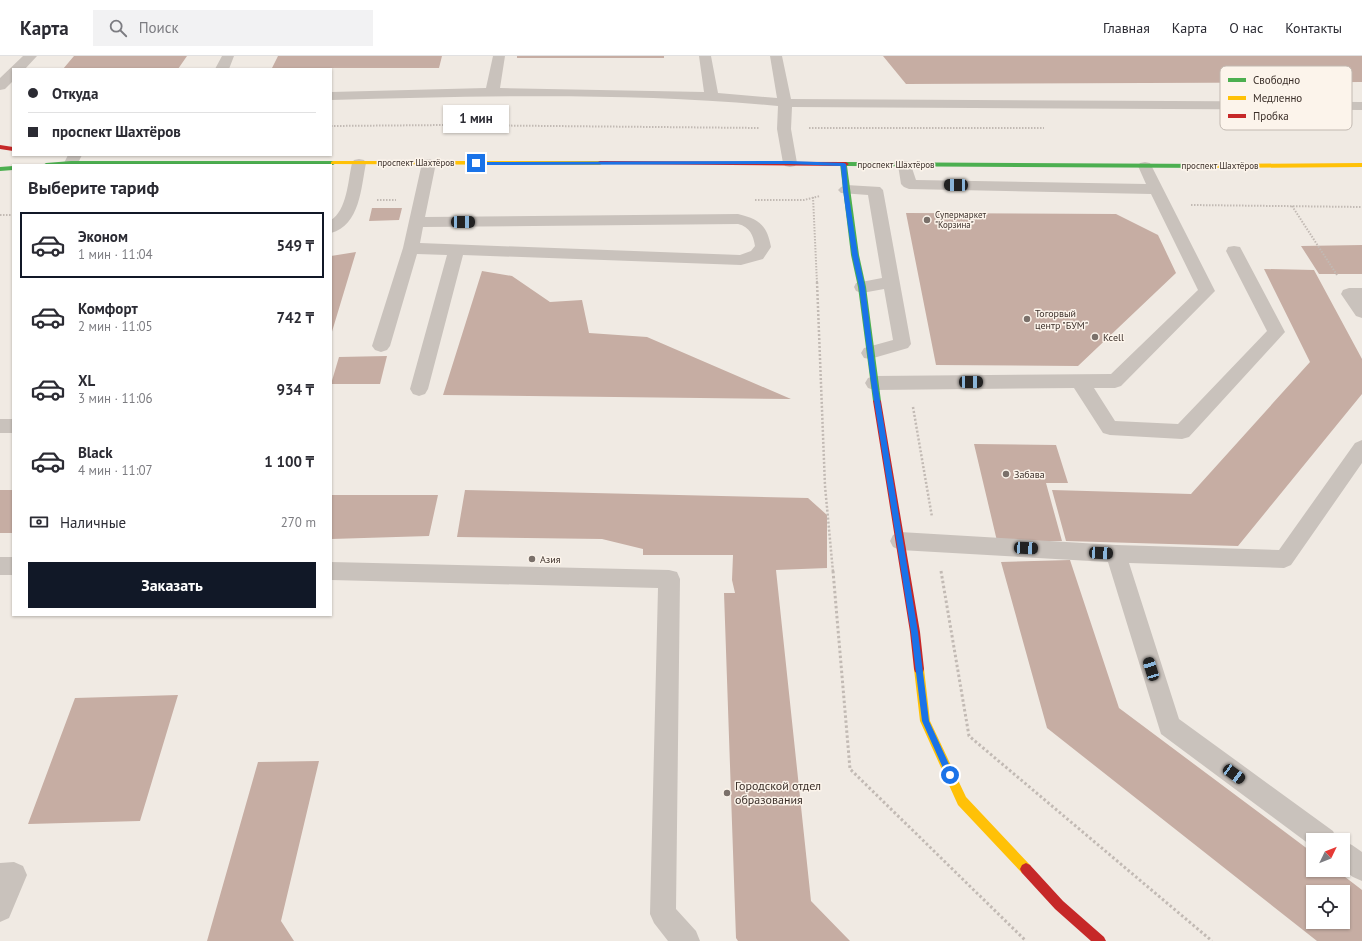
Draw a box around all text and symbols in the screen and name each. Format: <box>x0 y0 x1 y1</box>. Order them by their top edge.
search box <box>93 10 373 46</box>
text: Карта <box>20 16 69 40</box>
icon: search <box>107 17 129 39</box>
text: Поиск <box>139 18 179 37</box>
text: Главная <box>1103 19 1150 37</box>
text: Карта <box>1172 19 1207 37</box>
text: О нас <box>1229 19 1263 37</box>
text: Контакты <box>1285 19 1342 37</box>
legend <box>1220 66 1352 130</box>
text: Свободно <box>1253 73 1300 87</box>
text: Откуда <box>52 84 98 103</box>
text: Медленно <box>1253 91 1302 105</box>
callout: 1 мин <box>443 105 509 133</box>
text: Пробка <box>1253 109 1289 123</box>
text: 1 мин <box>459 110 493 127</box>
text: проспект Шахтёров <box>52 122 181 141</box>
route end <box>467 154 485 172</box>
street label: проспект Шахтёров <box>377 157 455 168</box>
street label: проспект Шахтёров <box>857 159 935 170</box>
street label: проспект Шахтёров <box>1181 160 1259 171</box>
text: Выберите тариф <box>28 176 159 199</box>
car <box>944 179 968 191</box>
place label: Супермаркет "Корзина" <box>935 209 986 230</box>
marker: Супермаркет "Корзина" <box>922 215 932 225</box>
car <box>451 216 475 228</box>
icon: car <box>30 227 66 263</box>
text: Эконом <box>78 227 128 246</box>
text: 549 ₸ <box>276 236 314 255</box>
text: 1 мин · 11:04 <box>78 246 153 263</box>
icon: car <box>30 299 66 335</box>
text: Комфорт <box>78 299 138 318</box>
place label: Тогорвый центр "БУМ" <box>1035 307 1088 332</box>
text: 742 ₸ <box>276 308 314 327</box>
marker: Тогорвый центр "БУМ" <box>1022 314 1032 324</box>
text: 2 мин · 11:05 <box>78 318 153 335</box>
place label: Kcell <box>1103 331 1124 344</box>
marker: Kcell <box>1090 332 1100 342</box>
icon: car <box>30 371 66 407</box>
text: XL <box>78 371 95 390</box>
car <box>959 376 983 388</box>
text: 934 ₸ <box>276 380 314 399</box>
text: 3 мин · 11:06 <box>78 390 153 407</box>
icon: car <box>30 443 66 479</box>
text: Black <box>78 443 113 462</box>
text: 1 100 ₸ <box>264 452 314 471</box>
text: 4 мин · 11:07 <box>78 462 153 479</box>
place label: Забава <box>1014 468 1045 481</box>
marker: Забава <box>1001 469 1011 479</box>
icon: cash <box>28 511 50 533</box>
text: Наличные <box>60 513 126 532</box>
text: 270 m <box>281 514 316 531</box>
car <box>1014 541 1038 555</box>
car <box>1089 546 1113 560</box>
place label: Азия <box>540 553 561 566</box>
marker: Азия <box>527 554 537 564</box>
button: Заказать <box>28 562 316 608</box>
car <box>1142 656 1160 682</box>
car <box>1221 762 1247 786</box>
route start <box>941 766 959 784</box>
place label: Городской отдел образования <box>735 778 821 807</box>
marker: Городской отдел образования <box>722 788 732 798</box>
north arrow <box>1306 833 1350 877</box>
map controls <box>1306 833 1350 929</box>
button: locate <box>1306 885 1350 929</box>

